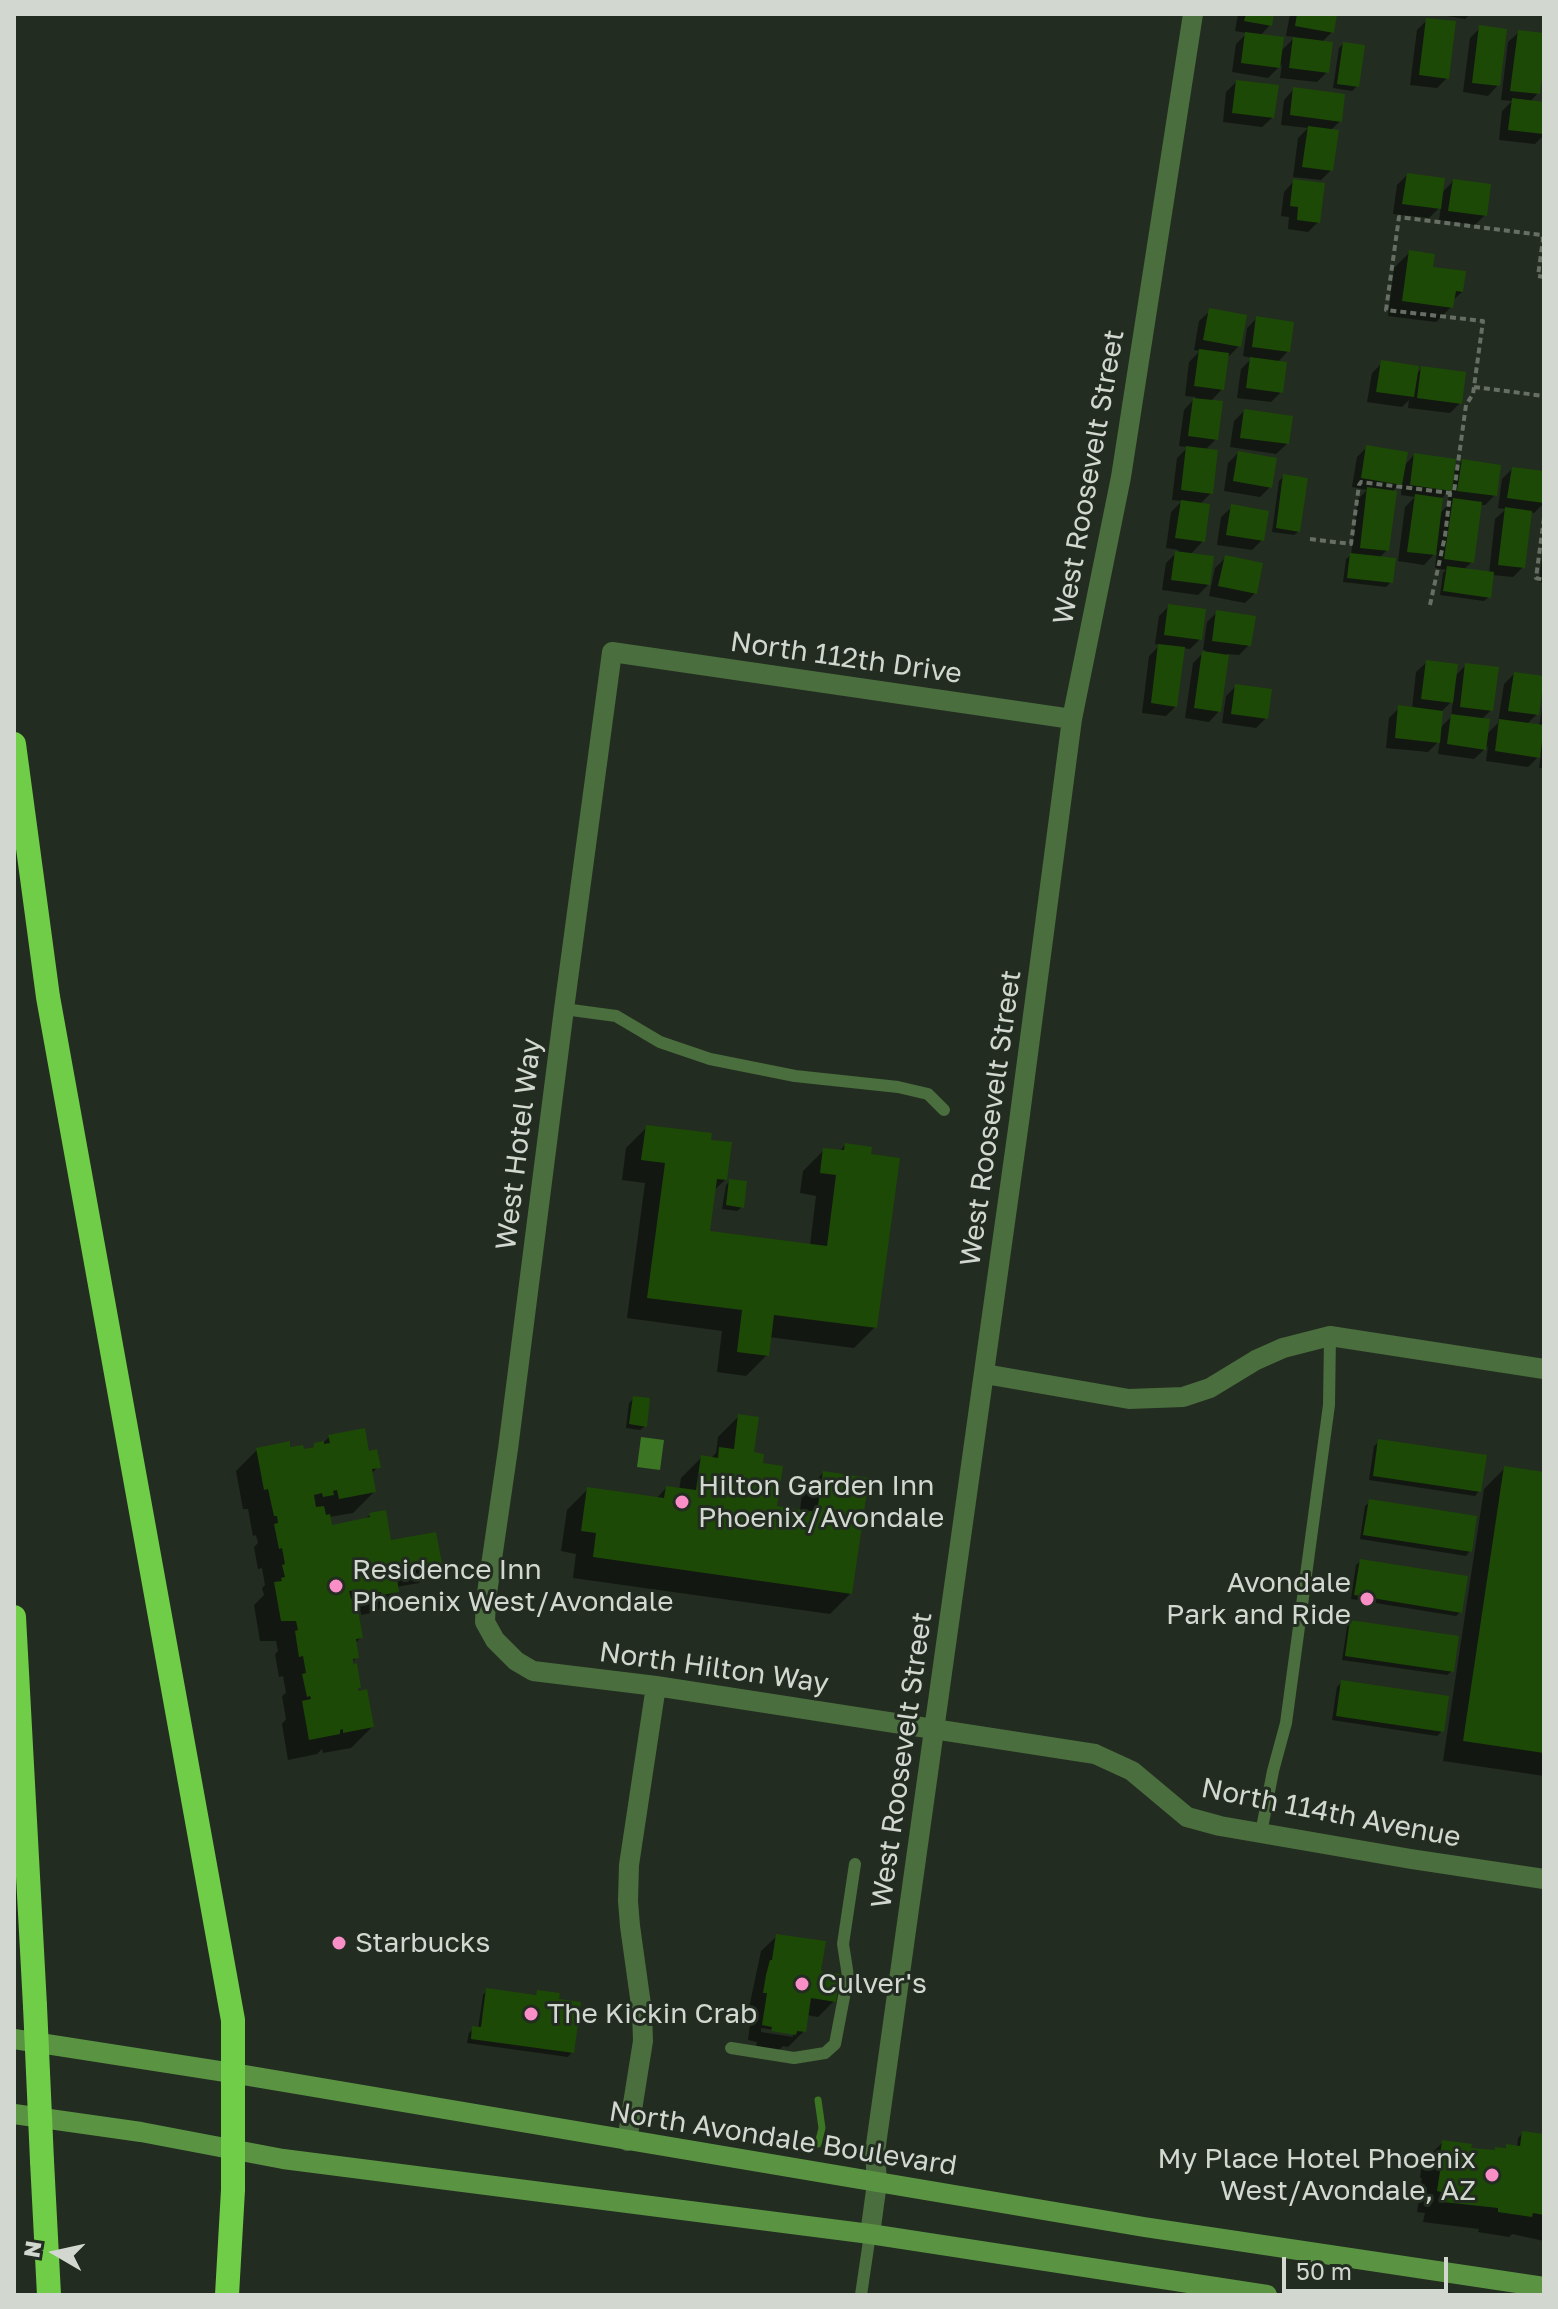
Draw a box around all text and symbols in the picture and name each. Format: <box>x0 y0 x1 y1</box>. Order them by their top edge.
street label: West Roosevelt Street <box>1047 327 1131 627</box>
street label: North 112th Drive <box>728 625 964 691</box>
street label: West Roosevelt Street <box>954 968 1028 1268</box>
street label: West Hotel Way <box>489 1036 549 1252</box>
place label: Hilton Garden Inn Phoenix/Avondale <box>698 1469 944 1535</box>
marker: Hilton Garden Inn Phoenix/Avondale <box>673 1493 691 1511</box>
place label: Residence Inn Phoenix West/Avondale <box>352 1553 673 1619</box>
place label: Avondale Park and Ride <box>1166 1566 1351 1632</box>
marker: Residence Inn Phoenix West/Avondale <box>327 1577 345 1595</box>
marker: Avondale Park and Ride <box>1358 1590 1376 1608</box>
street label: West Roosevelt Street <box>865 1610 939 1910</box>
street label: North Hilton Way <box>597 1635 831 1701</box>
street label: North 114th Avenue <box>1198 1771 1464 1855</box>
place label: Starbucks <box>355 1926 490 1960</box>
marker: Starbucks <box>330 1934 348 1952</box>
place label: Culver's <box>818 1967 927 2001</box>
marker: Culver's <box>793 1975 811 1993</box>
place label: The Kickin Crab <box>547 1997 757 2031</box>
marker: The Kickin Crab <box>522 2005 540 2023</box>
street label: North Avondale Boulevard <box>607 2095 959 2183</box>
place label: My Place Hotel Phoenix West/Avondale, AZ <box>1157 2142 1476 2208</box>
marker: My Place Hotel Phoenix West/Avondale, AZ <box>1483 2166 1501 2184</box>
north arrow <box>16 2213 96 2293</box>
text: N <box>17 2239 46 2260</box>
scale bar <box>1286 2241 1452 2291</box>
text: 50 m <box>1296 2256 1352 2285</box>

